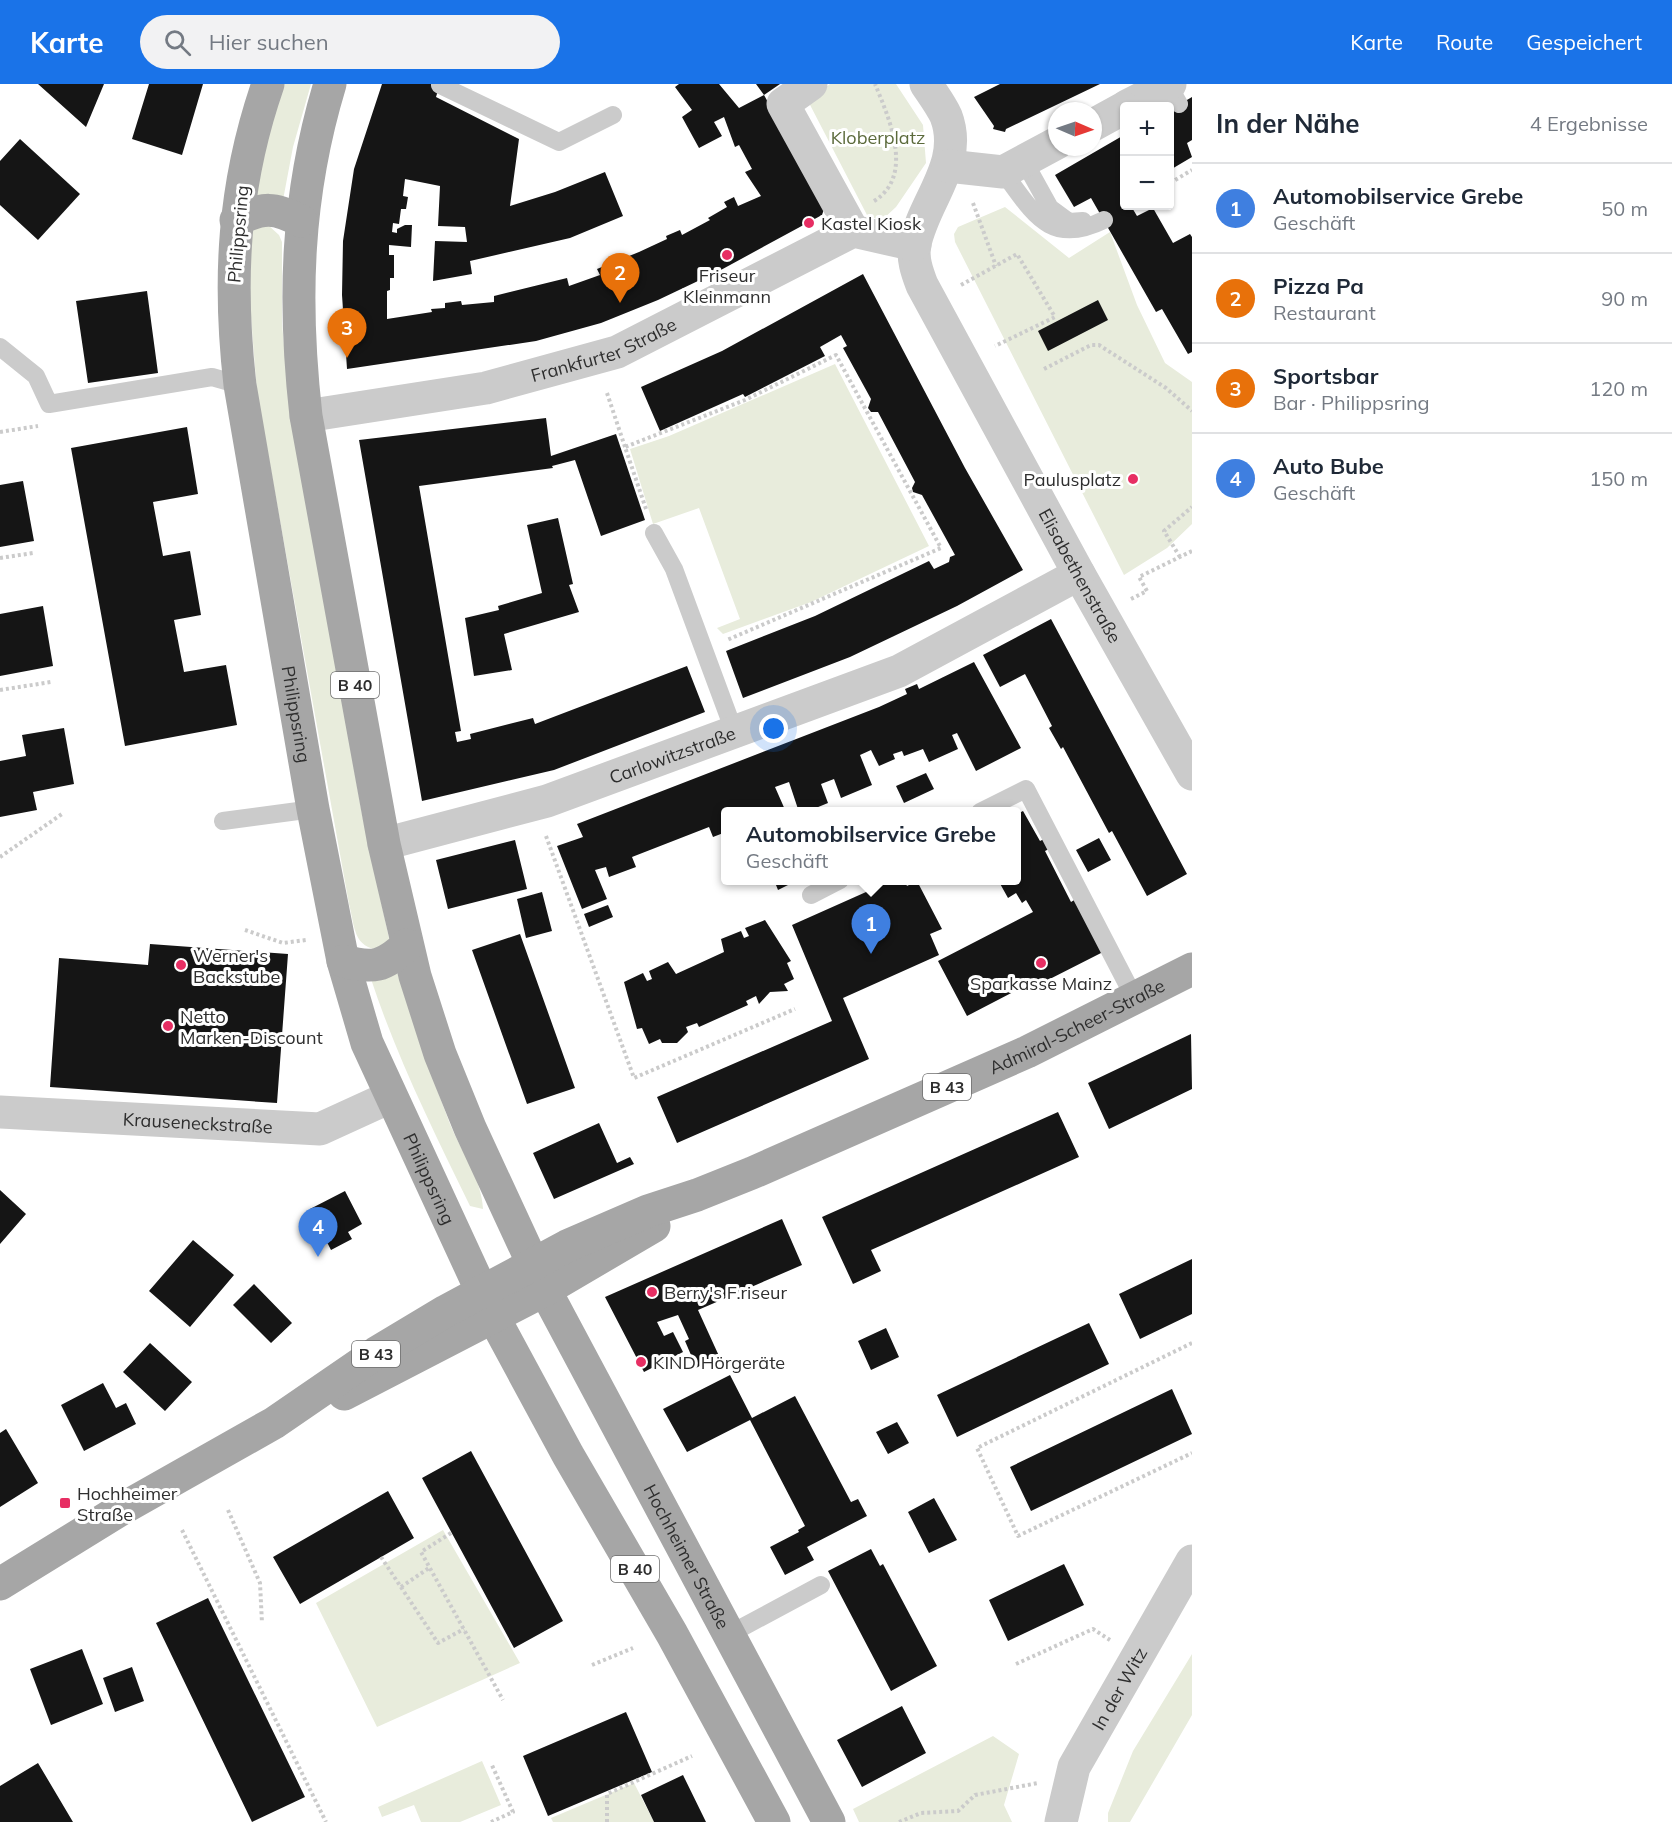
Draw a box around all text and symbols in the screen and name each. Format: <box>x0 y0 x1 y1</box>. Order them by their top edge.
search box <box>140 15 560 69</box>
text: Karte <box>30 25 104 60</box>
icon: search <box>161 26 194 59</box>
text: Hier suchen <box>209 28 329 56</box>
text: Karte <box>1350 29 1403 55</box>
text: Route <box>1436 29 1493 55</box>
text: Gespeichert <box>1526 29 1642 55</box>
north arrow <box>1048 102 1102 156</box>
map controls <box>1120 102 1174 210</box>
button: + <box>1120 102 1174 156</box>
text: In der Nähe <box>1216 107 1360 140</box>
text: 4 Ergebnisse <box>1530 111 1648 136</box>
park label: Kloberplatz <box>831 126 925 149</box>
button: − <box>1120 156 1174 210</box>
text: Automobilservice Grebe <box>1273 182 1523 210</box>
street label: Philippsring <box>222 184 254 284</box>
text: 1 <box>1230 196 1242 221</box>
text: 50 m <box>1601 196 1648 221</box>
text: Geschäft <box>1273 210 1355 235</box>
place label: Kastel Kiosk <box>821 212 922 235</box>
marker: Kastel Kiosk <box>802 216 816 230</box>
marker: Friseur Kleinmann <box>720 248 734 262</box>
pin: 2 <box>600 254 640 303</box>
place label: Friseur Kleinmann <box>683 264 771 308</box>
text: Pizza Pa <box>1273 272 1364 300</box>
text: 2 <box>1230 286 1242 311</box>
text: 90 m <box>1601 286 1648 311</box>
text: Restaurant <box>1273 300 1376 325</box>
pin: 3 <box>328 308 366 358</box>
street label: Frankfurter Straße <box>528 312 680 387</box>
text: Sportsbar <box>1273 362 1378 390</box>
text: 3 <box>1230 376 1242 401</box>
text: 120 m <box>1589 376 1648 401</box>
text: Bar · Philippsring <box>1273 390 1430 415</box>
text: Auto Bube <box>1273 452 1384 480</box>
text: 4 <box>1230 466 1242 491</box>
text: 150 m <box>1589 466 1648 491</box>
place label: Paulusplatz <box>1023 468 1121 491</box>
marker: Paulusplatz <box>1126 472 1140 486</box>
text: Geschäft <box>1273 480 1355 505</box>
street label: Elisabethenstraße <box>1034 504 1127 647</box>
street label: Philippsring <box>277 664 316 764</box>
road number: B 40 <box>331 672 379 698</box>
your location <box>759 714 788 743</box>
street label: Carlowitzstraße <box>606 721 739 789</box>
popup <box>721 807 1021 885</box>
text: Automobilservice Grebe <box>746 820 996 848</box>
text: Geschäft <box>746 848 828 873</box>
pin: 1 <box>852 904 890 954</box>
place label: Werner's Backstube <box>193 944 280 988</box>
marker: Sparkasse Mainz <box>1034 956 1048 970</box>
marker: Werner's Backstube <box>174 958 188 972</box>
place label: Sparkasse Mainz <box>970 972 1112 995</box>
street label: Admiral-Scheer-Straße <box>985 973 1168 1079</box>
place label: Netto Marken-Discount <box>180 1005 323 1049</box>
marker: Netto Marken-Discount <box>161 1019 175 1033</box>
road number: B 43 <box>923 1074 971 1100</box>
street label: Krauseneckstraße <box>122 1107 273 1138</box>
street label: Philippsring <box>399 1129 461 1228</box>
pin: 4 <box>298 1208 338 1257</box>
place label: Berry's F.riseur <box>664 1281 787 1304</box>
marker: Berry's F.riseur <box>645 1285 659 1299</box>
road number: B 43 <box>352 1341 400 1367</box>
place label: KIND Hörgeräte <box>653 1351 785 1374</box>
marker: KIND Hörgeräte <box>634 1355 648 1369</box>
street label: Hochheimer Straße <box>639 1480 735 1633</box>
place label: Hochheimer Straße <box>77 1482 178 1526</box>
marker: Hochheimer Straße <box>58 1496 72 1510</box>
road number: B 40 <box>611 1556 659 1582</box>
street label: In der Witz <box>1086 1643 1152 1734</box>

